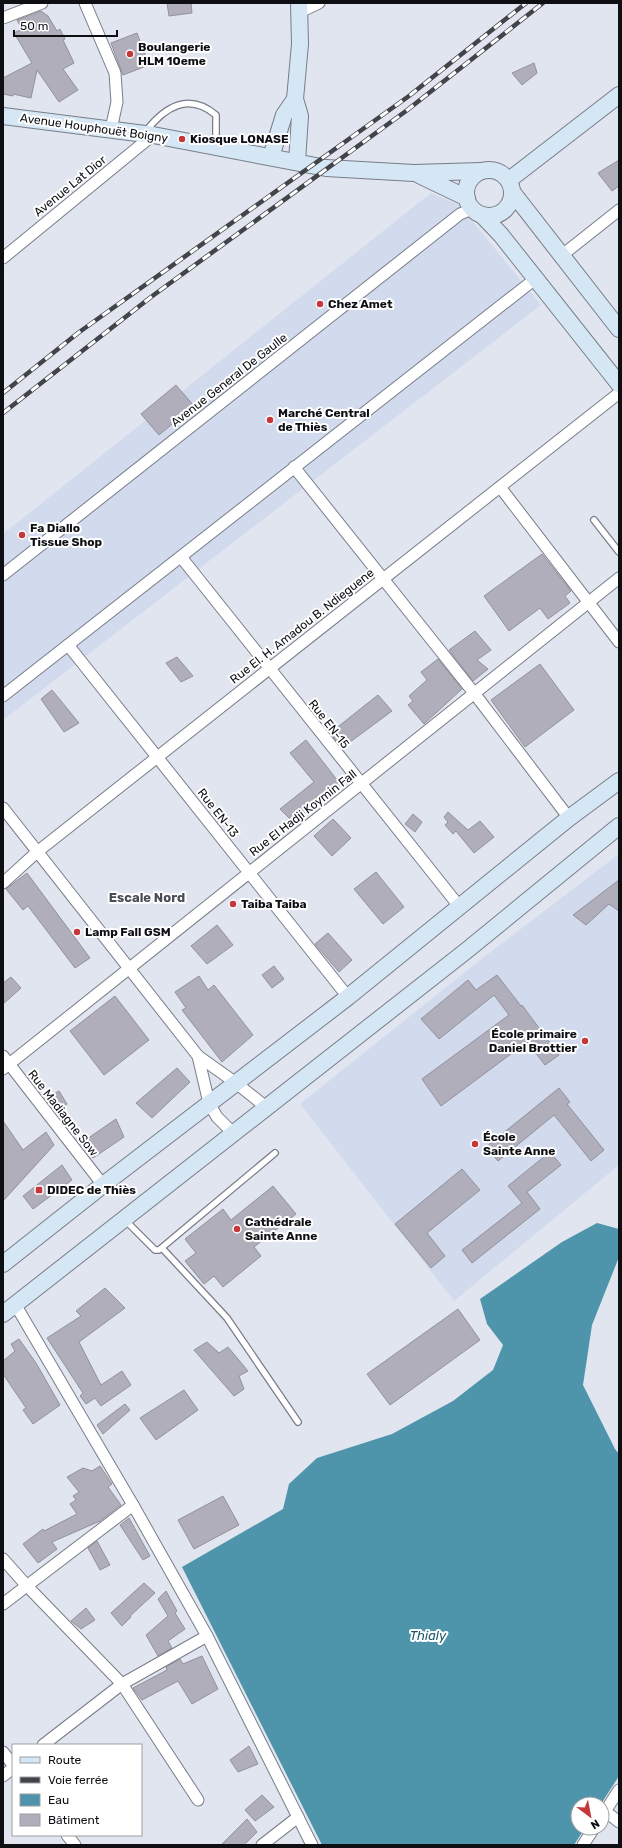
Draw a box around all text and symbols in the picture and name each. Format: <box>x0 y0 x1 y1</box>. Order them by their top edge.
scale bar <box>14 12 117 38</box>
text: 50 m <box>20 19 48 33</box>
place label: Boulangerie HLM 10eme <box>138 40 210 68</box>
marker: Boulangerie HLM 10eme <box>125 49 135 59</box>
street label: Avenue Houphouët Boigny <box>19 111 169 145</box>
place label: Kiosque LONASE <box>190 132 289 146</box>
marker: Kiosque LONASE <box>177 134 187 144</box>
street label: Avenue Lat Dior <box>31 152 109 219</box>
place label: Chez Amet <box>328 297 393 311</box>
marker: Chez Amet <box>315 299 325 309</box>
street label: Avenue General De Gaulle <box>168 330 290 430</box>
place label: Marché Central de Thiès <box>278 406 370 434</box>
marker: Marché Central de Thiès <box>265 415 275 425</box>
place label: Fa Diallo Tissue Shop <box>30 521 103 549</box>
marker: Fa Diallo Tissue Shop <box>17 530 27 540</box>
street label: Rue El. H. Amadou B. Ndieguene <box>227 565 377 687</box>
street label: Rue EN-15 <box>306 697 352 751</box>
street label: Rue El Hadji Koymin Fall <box>247 767 359 859</box>
street label: Rue EN-13 <box>195 786 241 840</box>
district label: Escale Nord <box>109 890 185 905</box>
place label: Taiba Taiba <box>241 897 307 911</box>
marker: Taiba Taiba <box>228 899 238 909</box>
place label: Lamp Fall GSM <box>85 925 171 939</box>
marker: Lamp Fall GSM <box>72 927 82 937</box>
place label: École primaire Daniel Brottier <box>489 1027 578 1055</box>
marker: École primaire Daniel Brottier <box>580 1036 590 1046</box>
street label: Rue Madiagne Sow <box>25 1067 101 1159</box>
place label: École Sainte Anne <box>483 1130 555 1158</box>
marker: École Sainte Anne <box>470 1139 480 1149</box>
place label: DIDEC de Thiès <box>47 1183 136 1197</box>
marker: DIDEC de Thiès <box>34 1185 44 1195</box>
place label: Cathédrale Sainte Anne <box>245 1215 317 1243</box>
marker: Cathédrale Sainte Anne <box>232 1224 242 1234</box>
water label: Thialy <box>410 1628 447 1643</box>
legend <box>12 1744 142 1836</box>
text: Route <box>48 1753 82 1767</box>
text: Voie ferrée <box>48 1773 108 1787</box>
text: Eau <box>48 1793 69 1807</box>
north arrow <box>570 1796 610 1836</box>
text: Bâtiment <box>48 1813 100 1827</box>
text: N <box>588 1816 602 1832</box>

